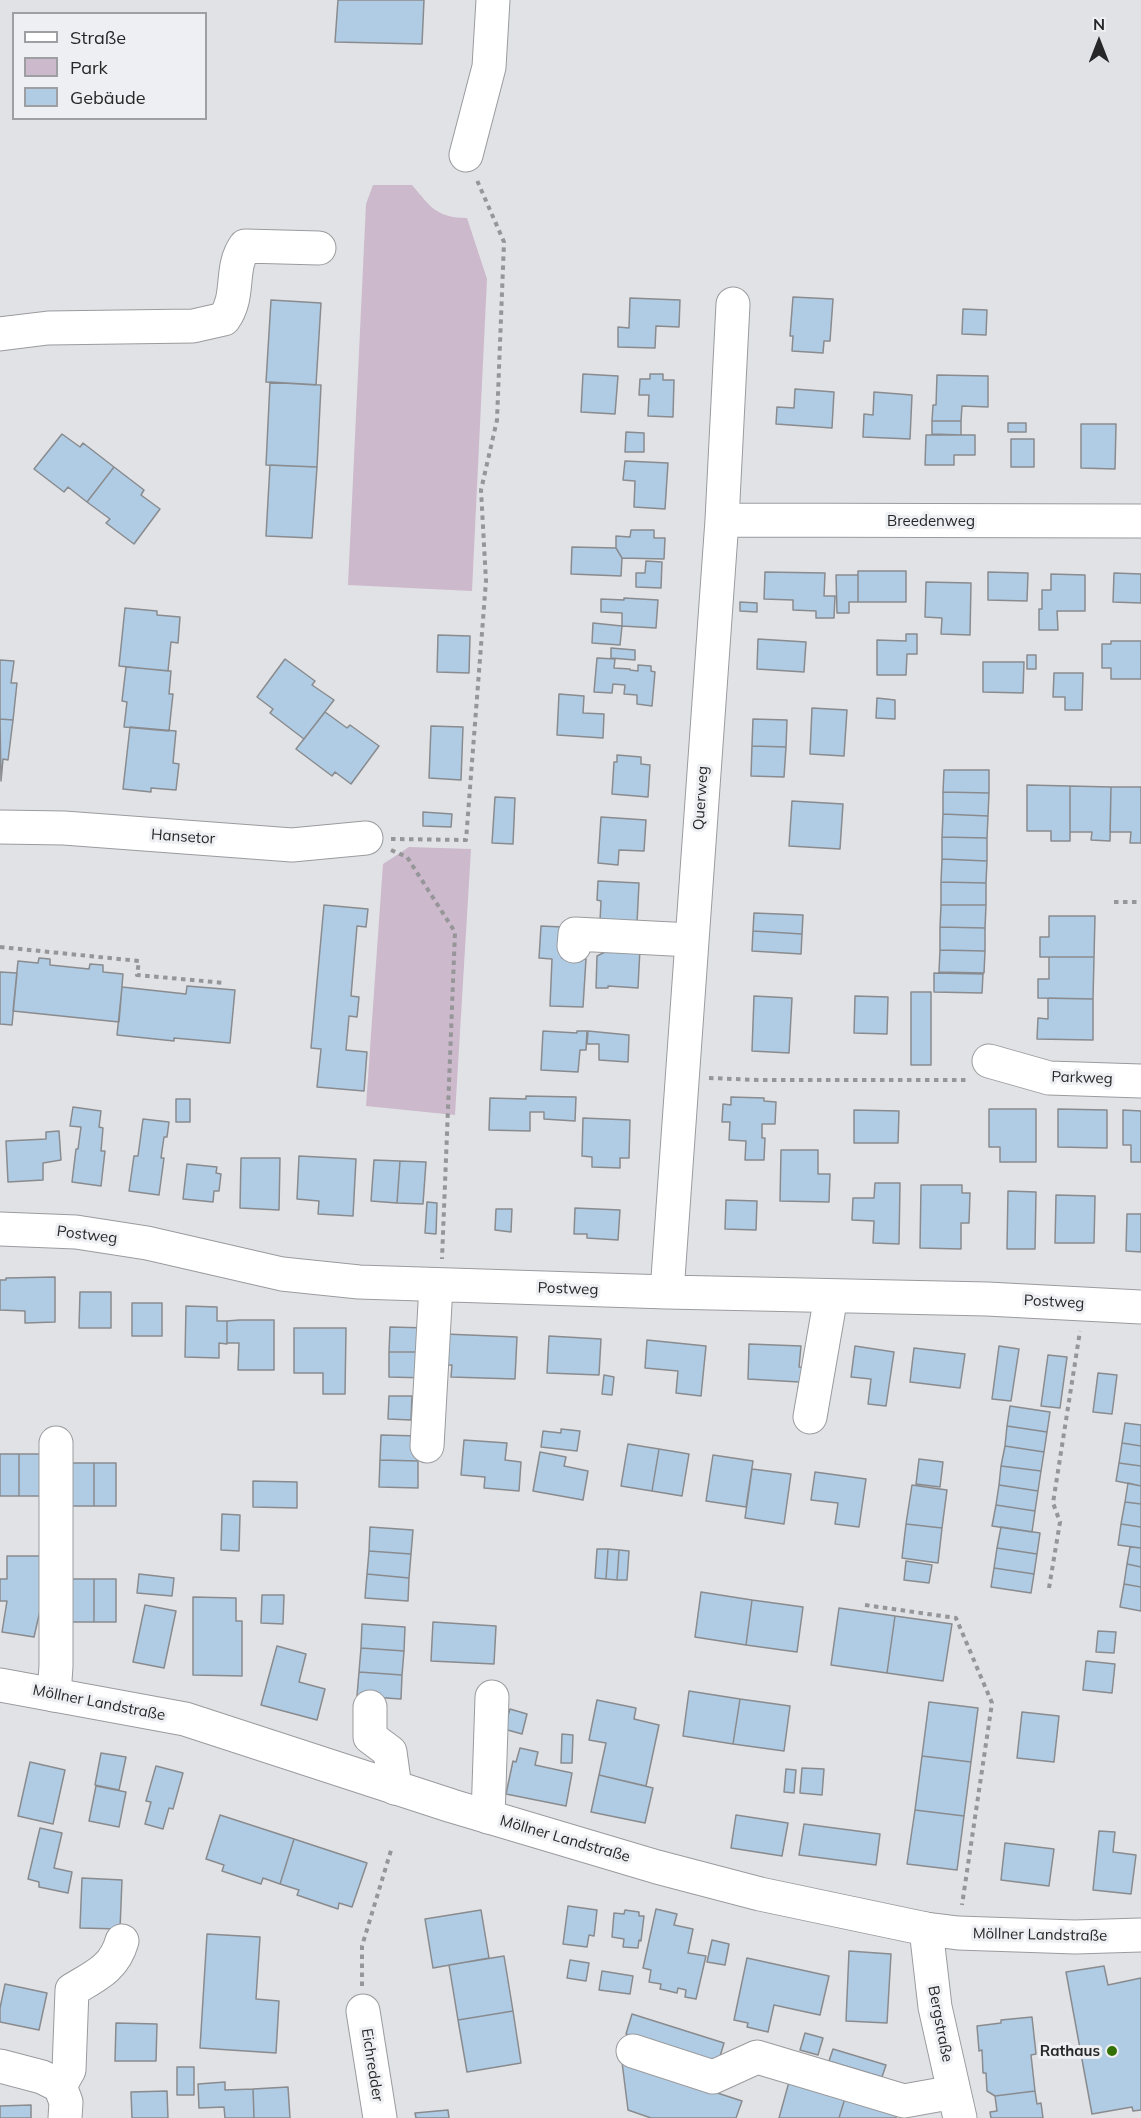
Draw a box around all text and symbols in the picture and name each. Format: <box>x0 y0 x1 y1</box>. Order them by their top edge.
legend <box>12 12 207 120</box>
north arrow <box>1069 12 1129 72</box>
text: N <box>1093 14 1105 34</box>
text: Straße <box>70 26 126 49</box>
text: Park <box>70 56 108 79</box>
text: Gebäude <box>70 86 146 109</box>
street label: Breedenweg <box>887 512 975 530</box>
street label: Querweg <box>690 765 712 831</box>
street label: Hansetor <box>150 826 216 848</box>
street label: Parkweg <box>1051 1068 1113 1088</box>
street label: Postweg <box>56 1222 118 1248</box>
street label: Postweg <box>537 1279 599 1299</box>
street label: Postweg <box>1023 1291 1085 1313</box>
street label: Möllner Landstraße <box>31 1681 167 1725</box>
street label: Möllner Landstraße <box>498 1812 632 1866</box>
street label: Möllner Landstraße <box>973 1925 1107 1945</box>
street label: Bergstraße <box>924 1984 956 2064</box>
street label: Eichredder <box>357 2027 387 2103</box>
place label: Rathaus <box>1040 2042 1100 2060</box>
marker: Rathaus <box>1105 2044 1119 2058</box>

